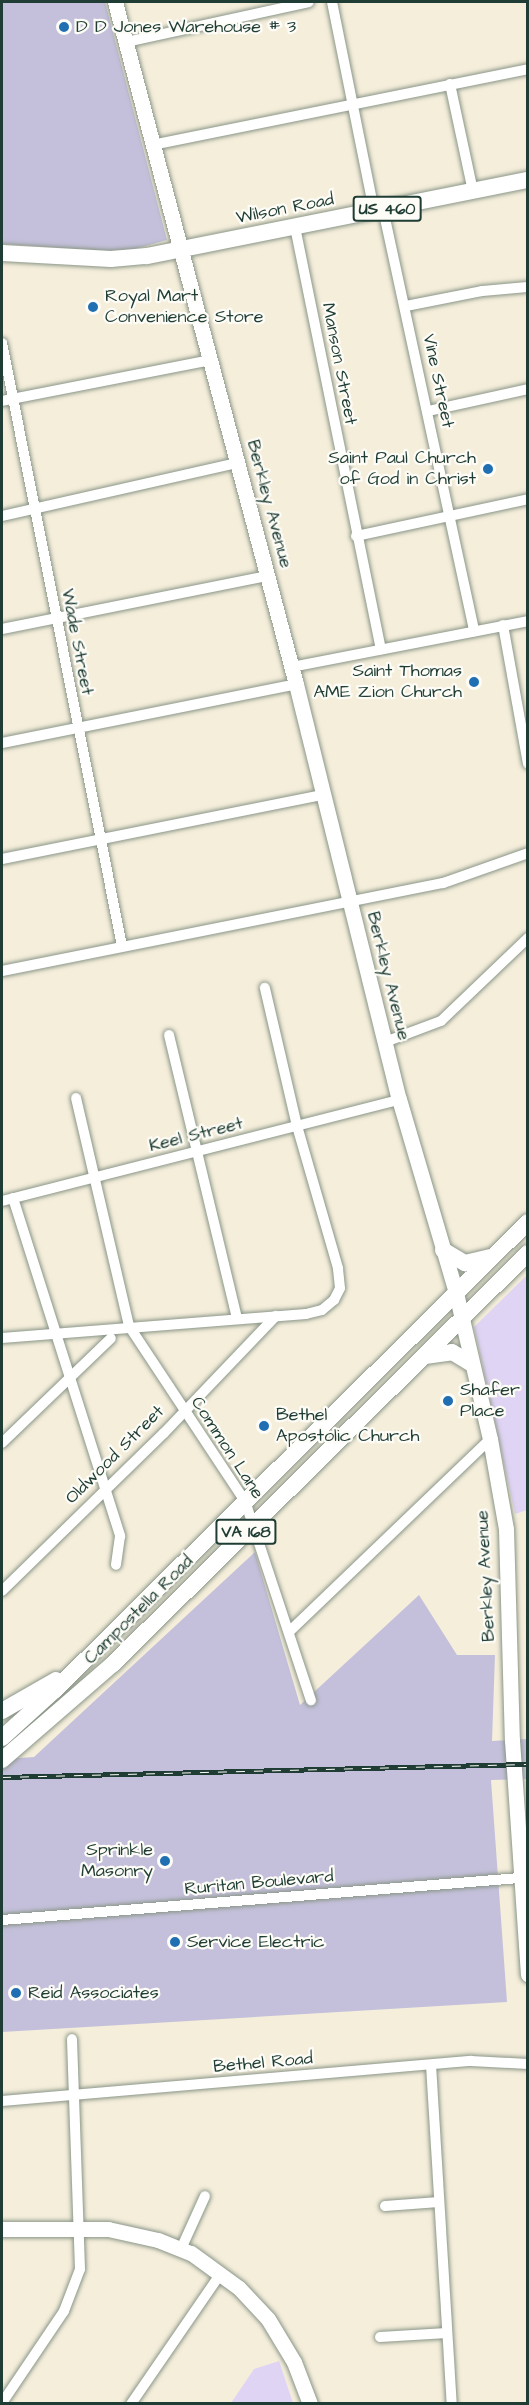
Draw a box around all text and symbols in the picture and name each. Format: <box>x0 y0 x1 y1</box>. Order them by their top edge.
place label: D D Jones Warehouse # 3 <box>76 16 296 38</box>
marker: D D Jones Warehouse # 3 <box>57 20 71 34</box>
street label: Wilson Road <box>234 189 336 229</box>
road number: US 460 <box>352 196 422 222</box>
place label: Royal Mart Convenience Store <box>105 286 263 328</box>
marker: Royal Mart Convenience Store <box>86 300 100 314</box>
street label: Manson Street <box>317 301 361 427</box>
street label: Vine Street <box>418 332 458 430</box>
street label: Berkley Avenue <box>242 438 296 570</box>
place label: Saint Paul Church of God in Christ <box>328 448 476 490</box>
marker: Saint Paul Church of God in Christ <box>481 462 495 476</box>
street label: Wade Street <box>56 587 98 697</box>
place label: Saint Thomas AME Zion Church <box>314 661 462 704</box>
marker: Saint Thomas AME Zion Church <box>467 675 481 689</box>
street label: Berkley Avenue <box>362 910 414 1042</box>
street label: Keel Street <box>147 1113 245 1157</box>
place label: Shafer Place <box>460 1380 520 1422</box>
street label: Common Lane <box>186 1393 268 1503</box>
marker: Shafer Place <box>441 1394 455 1408</box>
street label: Oldwood Street <box>61 1401 169 1509</box>
place label: Bethel Apostolic Church <box>276 1405 419 1448</box>
marker: Bethel Apostolic Church <box>257 1419 271 1433</box>
street label: Berkley Avenue <box>472 1510 500 1642</box>
road number: VA 168 <box>214 1519 278 1545</box>
street label: Campostella Road <box>80 1551 198 1669</box>
place label: Sprinkle Masonry <box>81 1840 153 1882</box>
marker: Sprinkle Masonry <box>158 1854 172 1868</box>
street label: Ruritan Boulevard <box>184 1866 334 1900</box>
place label: Service Electric <box>187 1931 325 1953</box>
marker: Service Electric <box>168 1935 182 1949</box>
place label: Reid Associates <box>28 1982 159 2004</box>
marker: Reid Associates <box>9 1986 23 2000</box>
street label: Bethel Road <box>212 2048 314 2078</box>

